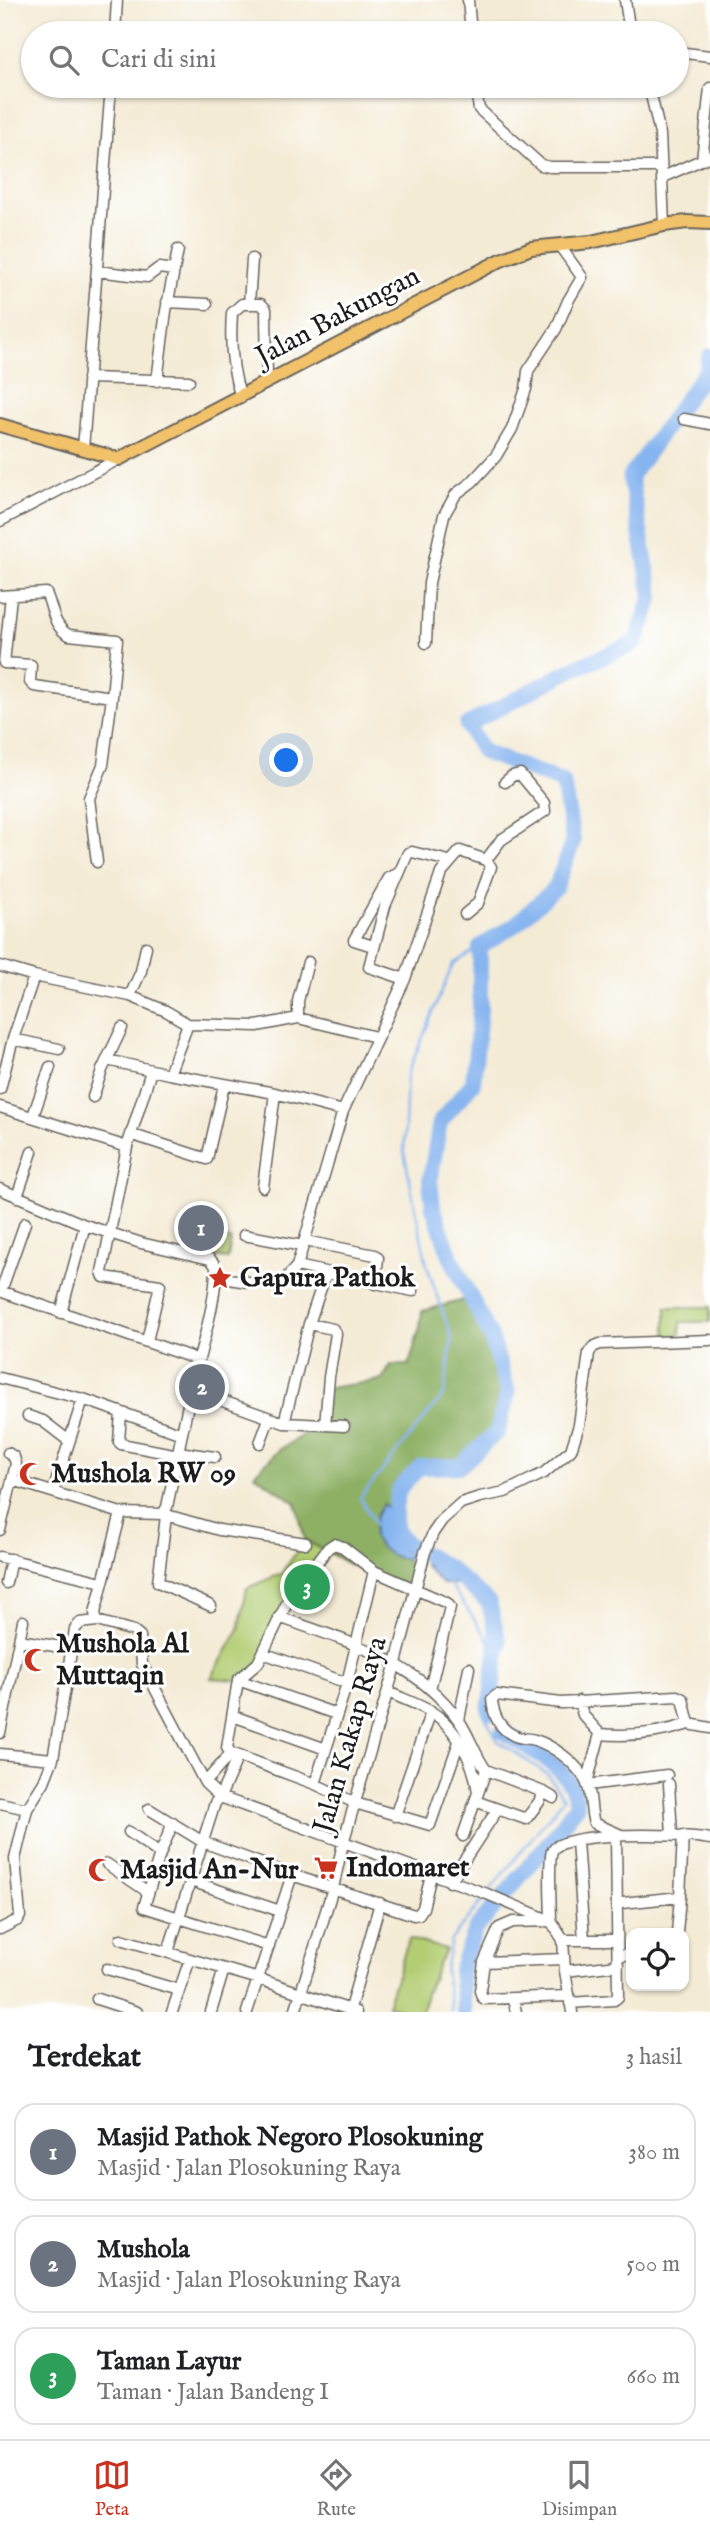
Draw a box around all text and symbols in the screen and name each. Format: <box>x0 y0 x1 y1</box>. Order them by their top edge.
search box <box>21 21 689 98</box>
icon: search <box>45 41 83 79</box>
text: Cari di sini <box>101 43 216 76</box>
street label: Jalan Bakungan <box>247 259 426 376</box>
your location <box>269 743 303 777</box>
pin: 1 <box>178 1202 224 1254</box>
place label: Gapura Pathok <box>240 1261 416 1296</box>
place icon: Gapura Pathok <box>206 1264 234 1292</box>
pin: 2 <box>179 1361 225 1413</box>
place label: Mushola RW 09 <box>51 1457 236 1492</box>
mosque icon: Mushola RW 09 <box>17 1460 45 1488</box>
pin: 3 <box>284 1561 330 1613</box>
place label: Mushola Al Muttaqin <box>56 1627 190 1694</box>
street label: Jalan Kakap Raya <box>305 1632 396 1840</box>
mosque icon: Mushola Al Muttaqin <box>22 1646 50 1674</box>
place label: Indomaret <box>346 1851 470 1886</box>
place label: Masjid An-Nur <box>120 1853 299 1888</box>
supermarket icon: Indomaret <box>312 1854 340 1882</box>
mosque icon: Masjid An-Nur <box>86 1856 114 1884</box>
map controls <box>626 1928 689 1991</box>
button: locate <box>626 1928 689 1991</box>
text: Terdekat <box>28 2039 141 2077</box>
text: 3 hasil <box>626 2043 682 2072</box>
text: Masjid Pathok Negoro Plosokuning <box>97 2121 483 2154</box>
text: 1 <box>49 2138 57 2167</box>
text: 380 m <box>628 2138 680 2167</box>
text: Masjid · Jalan Plosokuning Raya <box>97 2154 401 2183</box>
text: Mushola <box>97 2233 190 2266</box>
text: 2 <box>48 2250 58 2279</box>
text: 500 m <box>626 2250 680 2279</box>
text: Masjid · Jalan Plosokuning Raya <box>97 2266 401 2295</box>
text: Taman Layur <box>97 2345 241 2378</box>
text: 3 <box>49 2362 57 2391</box>
text: 660 m <box>627 2362 680 2391</box>
text: Taman · Jalan Bandeng I <box>97 2378 329 2407</box>
tab: Peta <box>93 2456 131 2522</box>
tab: Rute <box>317 2456 356 2522</box>
tab: Disimpan <box>542 2456 617 2522</box>

